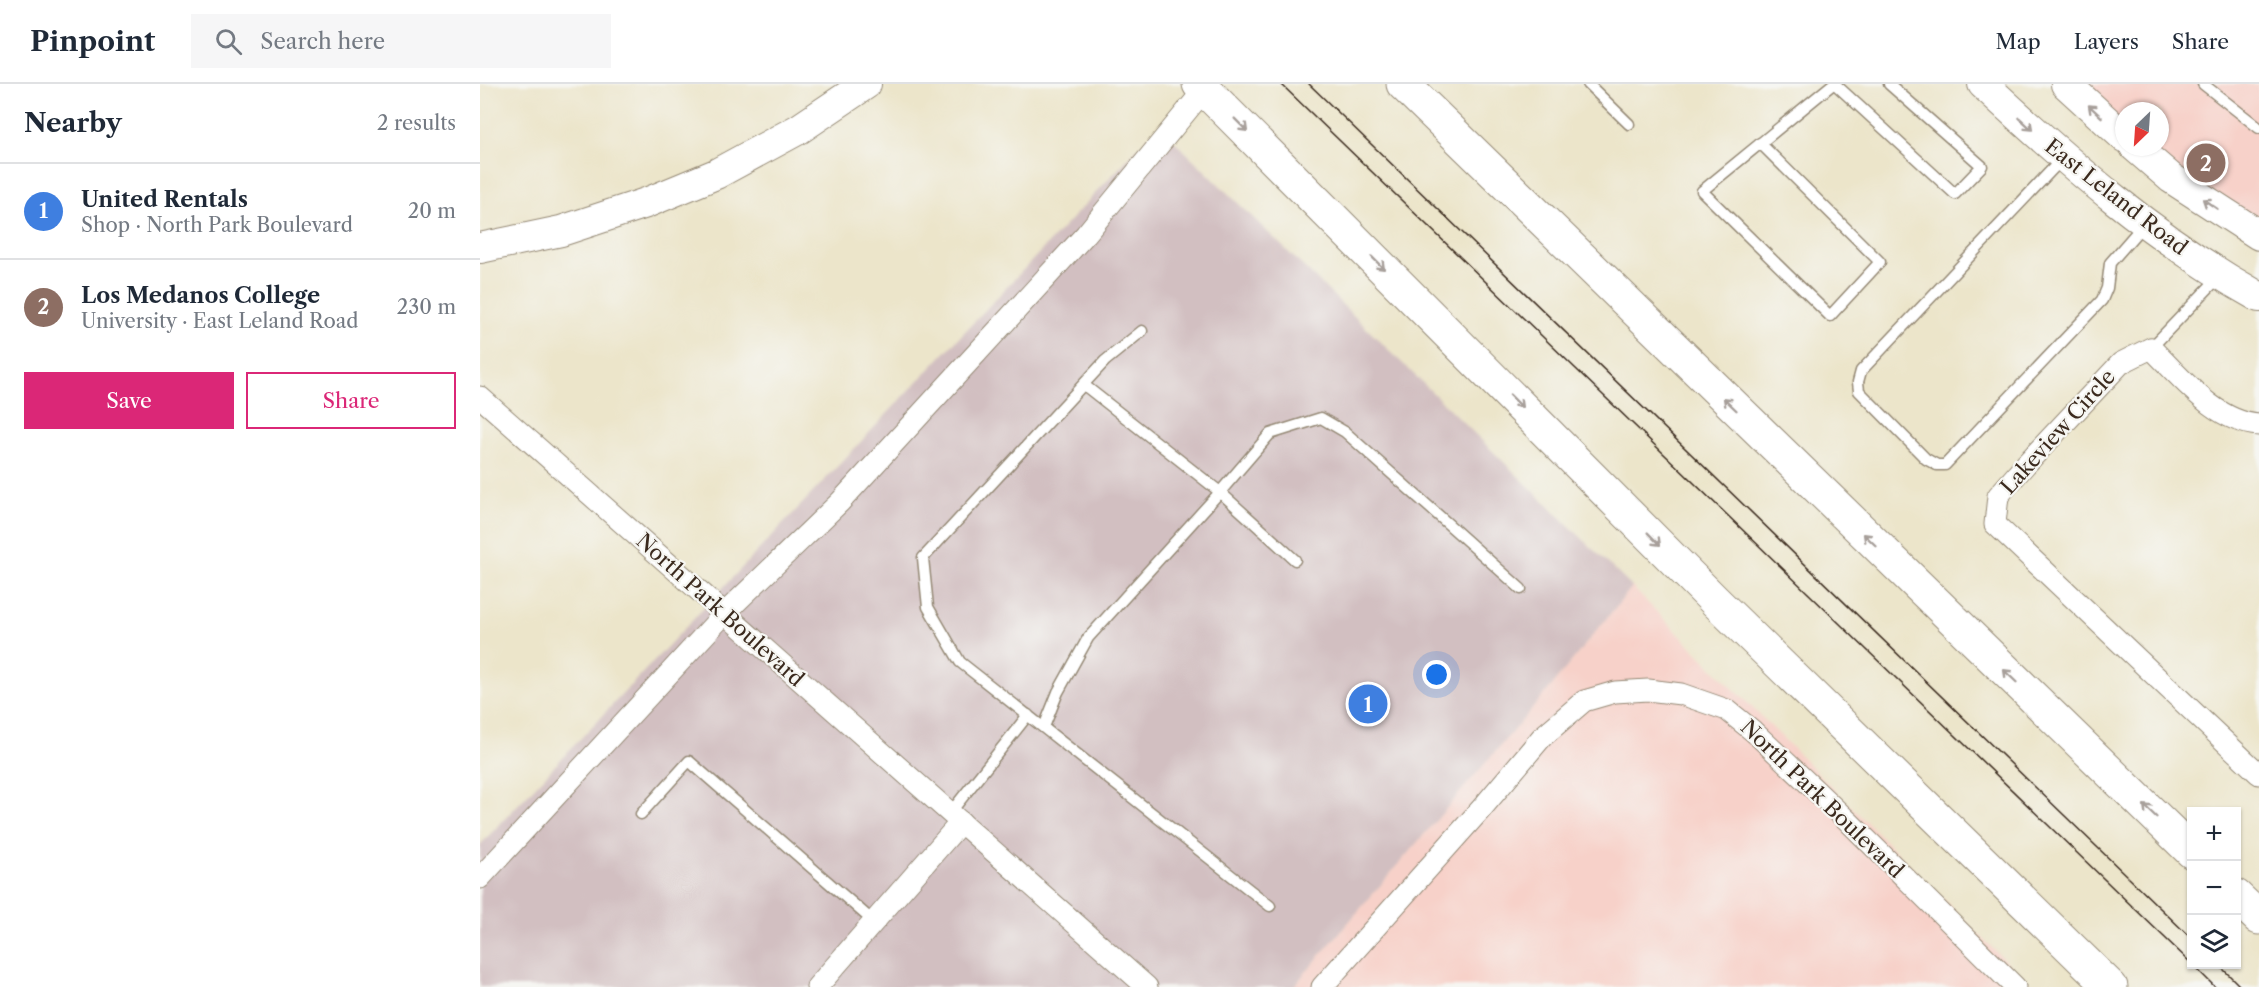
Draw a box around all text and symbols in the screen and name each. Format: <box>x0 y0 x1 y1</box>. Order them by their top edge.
search box <box>191 14 611 68</box>
text: Pinpoint <box>30 24 155 58</box>
icon: search <box>212 25 245 58</box>
text: Search here <box>260 28 385 55</box>
text: Map <box>1996 29 2041 54</box>
text: Layers <box>2074 29 2139 54</box>
text: Share <box>2172 29 2229 54</box>
north arrow <box>2115 102 2169 156</box>
one-way arrow <box>2087 104 2102 118</box>
text: Nearby <box>24 107 122 139</box>
text: 2 results <box>377 111 456 135</box>
one-way arrow <box>2018 117 2033 131</box>
one-way arrow <box>1233 118 1248 133</box>
street label: East Leland Road <box>2040 133 2193 260</box>
pin: 2 <box>2186 140 2226 185</box>
text: United Rentals <box>81 186 248 213</box>
one-way arrow <box>2202 197 2219 209</box>
text: 1 <box>39 199 48 223</box>
text: 20 m <box>408 199 456 223</box>
text: Shop · North Park Boulevard <box>81 213 353 237</box>
one-way arrow <box>1371 256 1386 271</box>
text: Los Medanos College <box>81 282 320 309</box>
text: 2 <box>38 295 49 319</box>
text: 230 m <box>397 295 456 319</box>
text: University · East Leland Road <box>81 309 358 333</box>
street label: Lakeview Circle <box>1995 364 2120 499</box>
button: Save <box>24 372 234 429</box>
button: Share <box>246 372 456 429</box>
one-way arrow <box>1509 394 1524 409</box>
one-way arrow <box>1723 396 1738 411</box>
street label: North Park Boulevard <box>631 528 809 692</box>
one-way arrow <box>1647 532 1661 547</box>
one-way arrow <box>1862 532 1877 547</box>
your location <box>1422 660 1451 689</box>
one-way arrow <box>2002 668 2017 683</box>
pin: 1 <box>1348 682 1388 726</box>
street label: North Park Boulevard <box>1736 714 1909 883</box>
one-way arrow <box>2142 804 2157 819</box>
map controls <box>2187 807 2241 969</box>
button: + <box>2187 807 2241 861</box>
button: − <box>2187 861 2241 915</box>
button: layers <box>2187 915 2241 969</box>

